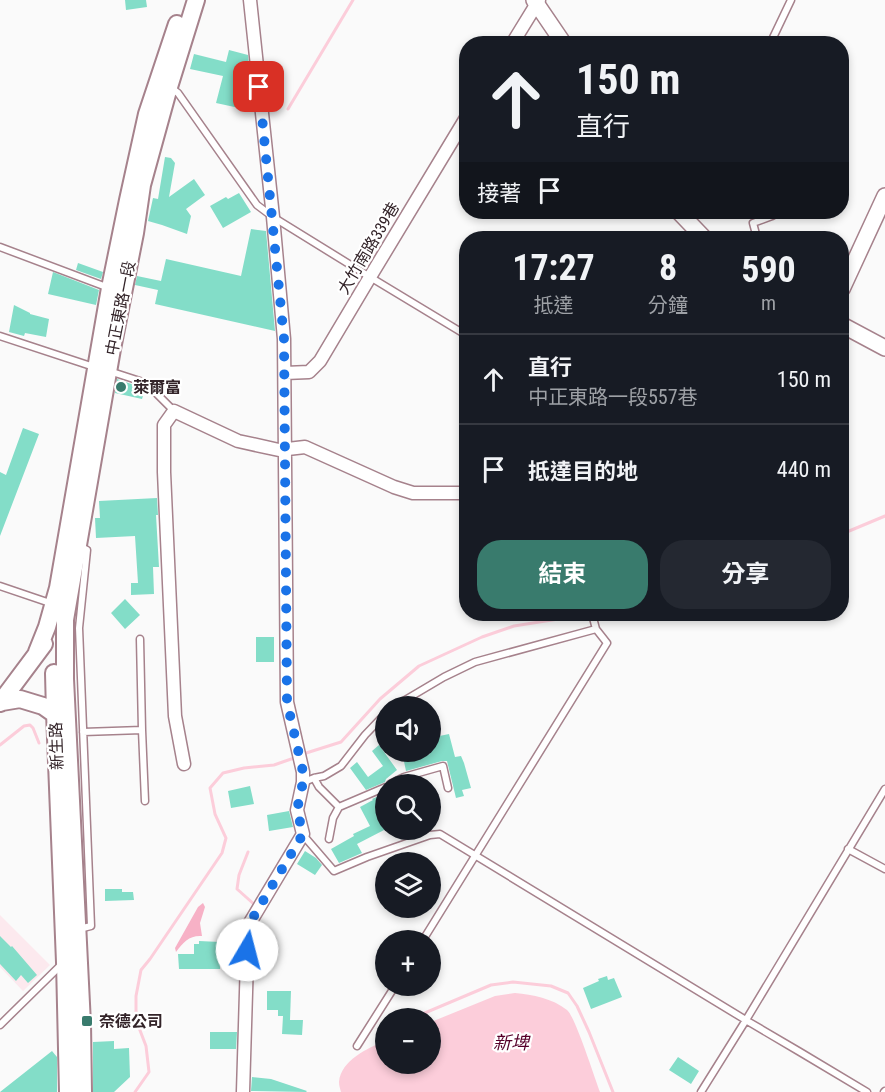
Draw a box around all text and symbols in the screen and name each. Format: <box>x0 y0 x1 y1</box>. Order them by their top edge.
text: 150 m <box>576 55 681 104</box>
icon: ahead <box>477 60 555 138</box>
pin <box>233 61 284 112</box>
icon: arrive <box>242 70 275 103</box>
text: 直行 <box>576 111 630 143</box>
icon: arrive <box>533 174 566 207</box>
text: 接著 <box>477 181 521 206</box>
street label: 大竹南路339巷 <box>334 199 403 298</box>
text: 17:27 <box>512 247 595 289</box>
text: 8 <box>659 247 677 289</box>
text: 590 <box>741 249 796 291</box>
street label: 中正東路一段 <box>102 259 139 357</box>
text: m <box>761 291 776 315</box>
text: 抵達 <box>534 293 574 317</box>
text: 分鐘 <box>648 293 688 317</box>
text: 直行 <box>528 355 572 380</box>
icon: ahead <box>477 363 510 396</box>
text: 150 m <box>777 367 831 392</box>
place label: 萊爾富 <box>133 378 181 397</box>
marker: 萊爾富 <box>114 380 128 394</box>
text: 中正東路一段557巷 <box>528 385 698 409</box>
icon: arrive <box>477 453 510 486</box>
text: 440 m <box>777 457 831 482</box>
text: 抵達目的地 <box>528 459 638 484</box>
button: 結束 <box>477 540 648 609</box>
button: 分享 <box>660 540 831 609</box>
map controls <box>375 696 441 1074</box>
button: sound <box>375 696 441 762</box>
street label: 新生路 <box>46 722 67 770</box>
button: search <box>375 774 441 840</box>
button: layers <box>375 852 441 918</box>
position arrow <box>215 918 279 982</box>
button: + <box>375 930 441 996</box>
button: − <box>375 1008 441 1074</box>
place label: 奈德公司 <box>99 1012 163 1031</box>
marker: 奈德公司 <box>80 1014 94 1028</box>
water label: 新埤 <box>493 1032 531 1053</box>

